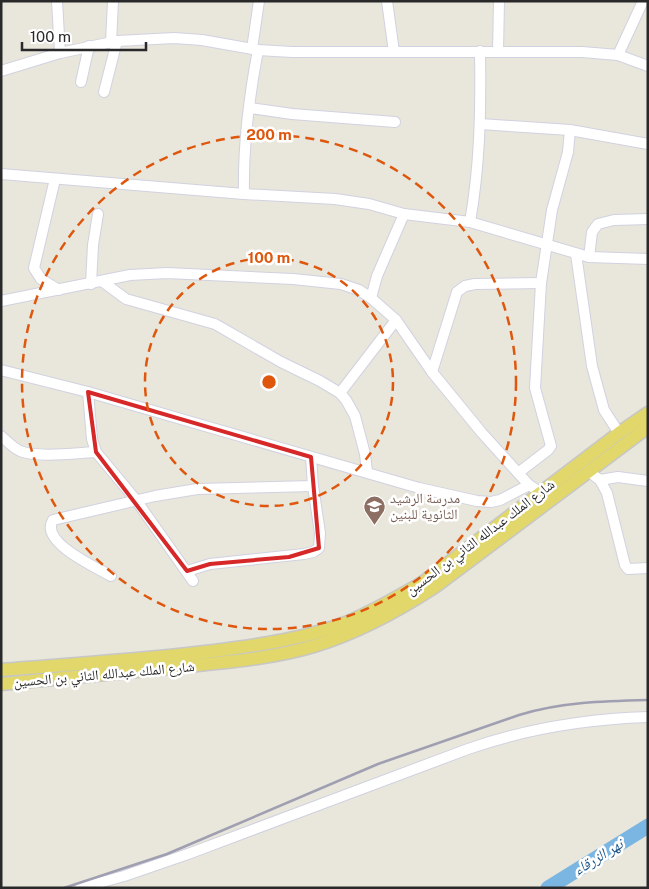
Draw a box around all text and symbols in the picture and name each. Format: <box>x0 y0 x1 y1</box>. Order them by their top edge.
scale bar <box>22 20 146 52</box>
text: 100 m <box>30 28 71 45</box>
text: 200 m <box>246 126 292 143</box>
text: 100 m <box>248 249 290 266</box>
centre of rings <box>260 373 278 391</box>
street label: شارع الملك عبدالله الثاني بن الحسين <box>403 476 560 601</box>
place label: مدرسة الرشيد الثانوية للبنين <box>390 490 460 523</box>
school or university icon: مدرسة الرشيد الثانوية للبنين <box>362 494 386 525</box>
street label: شارع الملك عبدالله الثاني بن الحسين <box>13 658 196 693</box>
water label: نهر الزرقاء <box>570 833 628 879</box>

